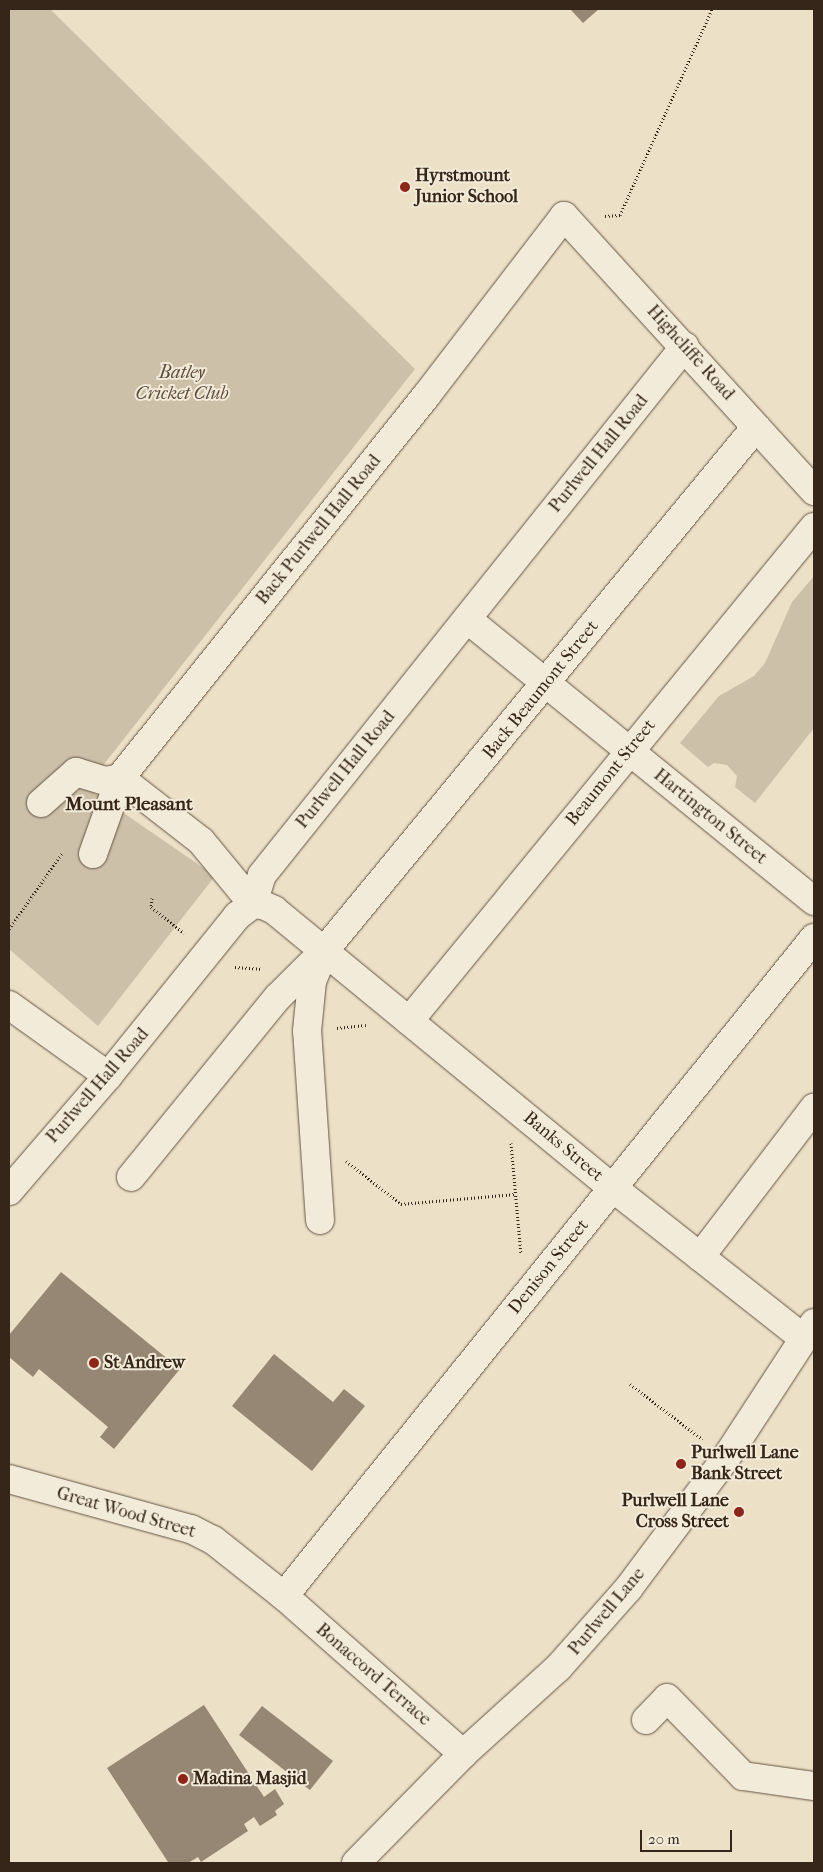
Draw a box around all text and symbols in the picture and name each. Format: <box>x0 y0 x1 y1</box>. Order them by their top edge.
place label: Hyrstmount Junior School <box>415 166 518 208</box>
marker: Hyrstmount Junior School <box>399 181 411 193</box>
street label: Highcliffe Road <box>642 301 738 405</box>
park label: Batley Cricket Club <box>135 363 229 406</box>
street label: Purlwell Hall Road <box>545 391 653 517</box>
street label: Back Purlwell Hall Road <box>252 451 386 609</box>
street label: Back Beaumont Street <box>478 616 604 764</box>
street label: Purlwell Hall Road <box>292 707 400 833</box>
street label: Beaumont Street <box>561 715 661 831</box>
street label: Hartington Street <box>649 765 771 869</box>
district label: Mount Pleasant <box>65 794 193 816</box>
street label: Purlwell Hall Road <box>42 1024 154 1148</box>
street label: Banks Street <box>519 1107 607 1187</box>
street label: Denison Street <box>504 1215 594 1319</box>
place label: St Andrew <box>104 1352 185 1374</box>
marker: St Andrew <box>88 1357 100 1369</box>
place label: Purlwell Lane Bank Street <box>691 1443 799 1486</box>
marker: Purlwell Lane Bank Street <box>675 1458 687 1470</box>
street label: Great Wood Street <box>54 1483 198 1543</box>
place label: Purlwell Lane Cross Street <box>621 1491 729 1534</box>
marker: Purlwell Lane Cross Street <box>733 1506 745 1518</box>
street label: Purlwell Lane <box>564 1564 650 1660</box>
street label: Bonaccord Terrace <box>311 1619 435 1731</box>
place label: Madina Masjid <box>193 1768 307 1790</box>
marker: Madina Masjid <box>177 1773 189 1785</box>
scale bar <box>643 1820 736 1852</box>
text: 20 m <box>648 1830 680 1848</box>

